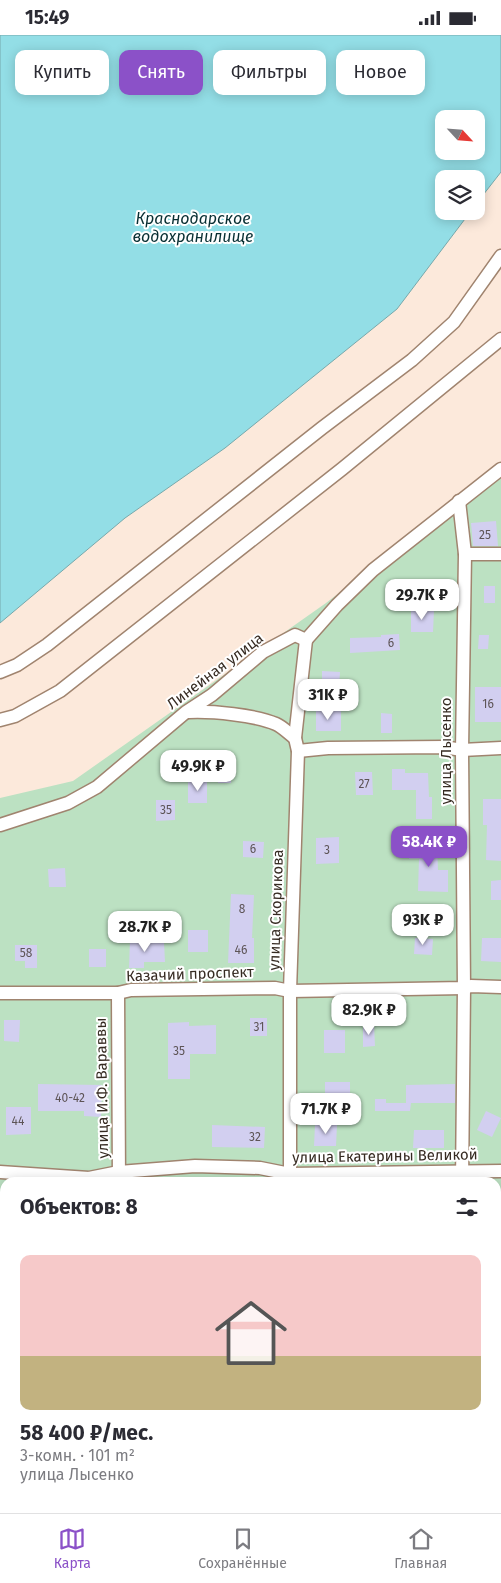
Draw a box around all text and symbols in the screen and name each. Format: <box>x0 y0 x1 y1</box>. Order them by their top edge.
text: 15:49 <box>25 6 69 29</box>
chip: Купить <box>15 50 109 95</box>
chip: Снять <box>119 50 203 95</box>
chip: Фильтры <box>213 50 326 95</box>
chip: Новое <box>336 50 425 95</box>
north arrow <box>435 110 485 160</box>
map controls <box>435 110 485 220</box>
button: layers <box>435 170 485 220</box>
water label: Краснодарское водохранилище <box>133 209 253 246</box>
house number: 25 <box>479 528 491 542</box>
pin: 29.7K ₽ <box>376 579 468 621</box>
text: 29.7K ₽ <box>396 585 448 604</box>
street label: Линейная улица <box>163 629 267 713</box>
house number: 6 <box>388 636 394 650</box>
pin: 31K ₽ <box>293 679 363 721</box>
text: 31K ₽ <box>309 685 347 704</box>
street label: улица Лысенко <box>437 697 455 805</box>
house number: 16 <box>482 697 494 711</box>
pin: 49.9K ₽ <box>152 749 244 792</box>
text: 49.9K ₽ <box>171 756 225 775</box>
house number: 27 <box>358 777 370 791</box>
house number: 35 <box>160 803 172 817</box>
pin: 58.4K ₽ <box>383 825 475 868</box>
text: 58.4K ₽ <box>402 832 456 851</box>
house number: 6 <box>250 842 256 856</box>
house number: 3 <box>324 843 330 857</box>
street label: улица Скорикова <box>265 849 287 971</box>
house number: 8 <box>239 902 246 916</box>
pin: 93K ₽ <box>388 903 458 946</box>
text: 93K ₽ <box>403 910 443 929</box>
pin: 28.7K ₽ <box>99 911 191 953</box>
text: 28.7K ₽ <box>119 917 171 936</box>
house number: 46 <box>235 943 247 957</box>
house number: 58 <box>20 946 33 960</box>
street label: Казачий проспект <box>126 963 254 985</box>
pin: 82.9K ₽ <box>323 993 415 1036</box>
text: 82.9K ₽ <box>342 1000 396 1019</box>
street label: улица И.Ф. Вараввы <box>92 1017 112 1159</box>
house number: 31 <box>254 1020 264 1034</box>
house number: 35 <box>173 1044 185 1058</box>
house number: 40-42 <box>55 1091 85 1105</box>
pin: 71.7K ₽ <box>280 1093 372 1135</box>
text: 71.7K ₽ <box>301 1099 351 1118</box>
house number: 44 <box>12 1114 25 1128</box>
house number: 32 <box>249 1130 261 1144</box>
street label: улица Екатерины Великой <box>292 1145 478 1167</box>
icon: filters <box>453 1193 481 1221</box>
text: Объектов: 8 <box>20 1194 138 1220</box>
icon: home <box>206 1288 296 1378</box>
text: 58 400 ₽/мес. <box>20 1420 153 1446</box>
text: 3-комн. · 101 m² <box>20 1446 135 1465</box>
text: улица Лысенко <box>20 1465 134 1484</box>
tab: Карта <box>54 1525 91 1572</box>
tab: Сохранённые <box>198 1525 287 1572</box>
tab: Главная <box>394 1525 447 1572</box>

